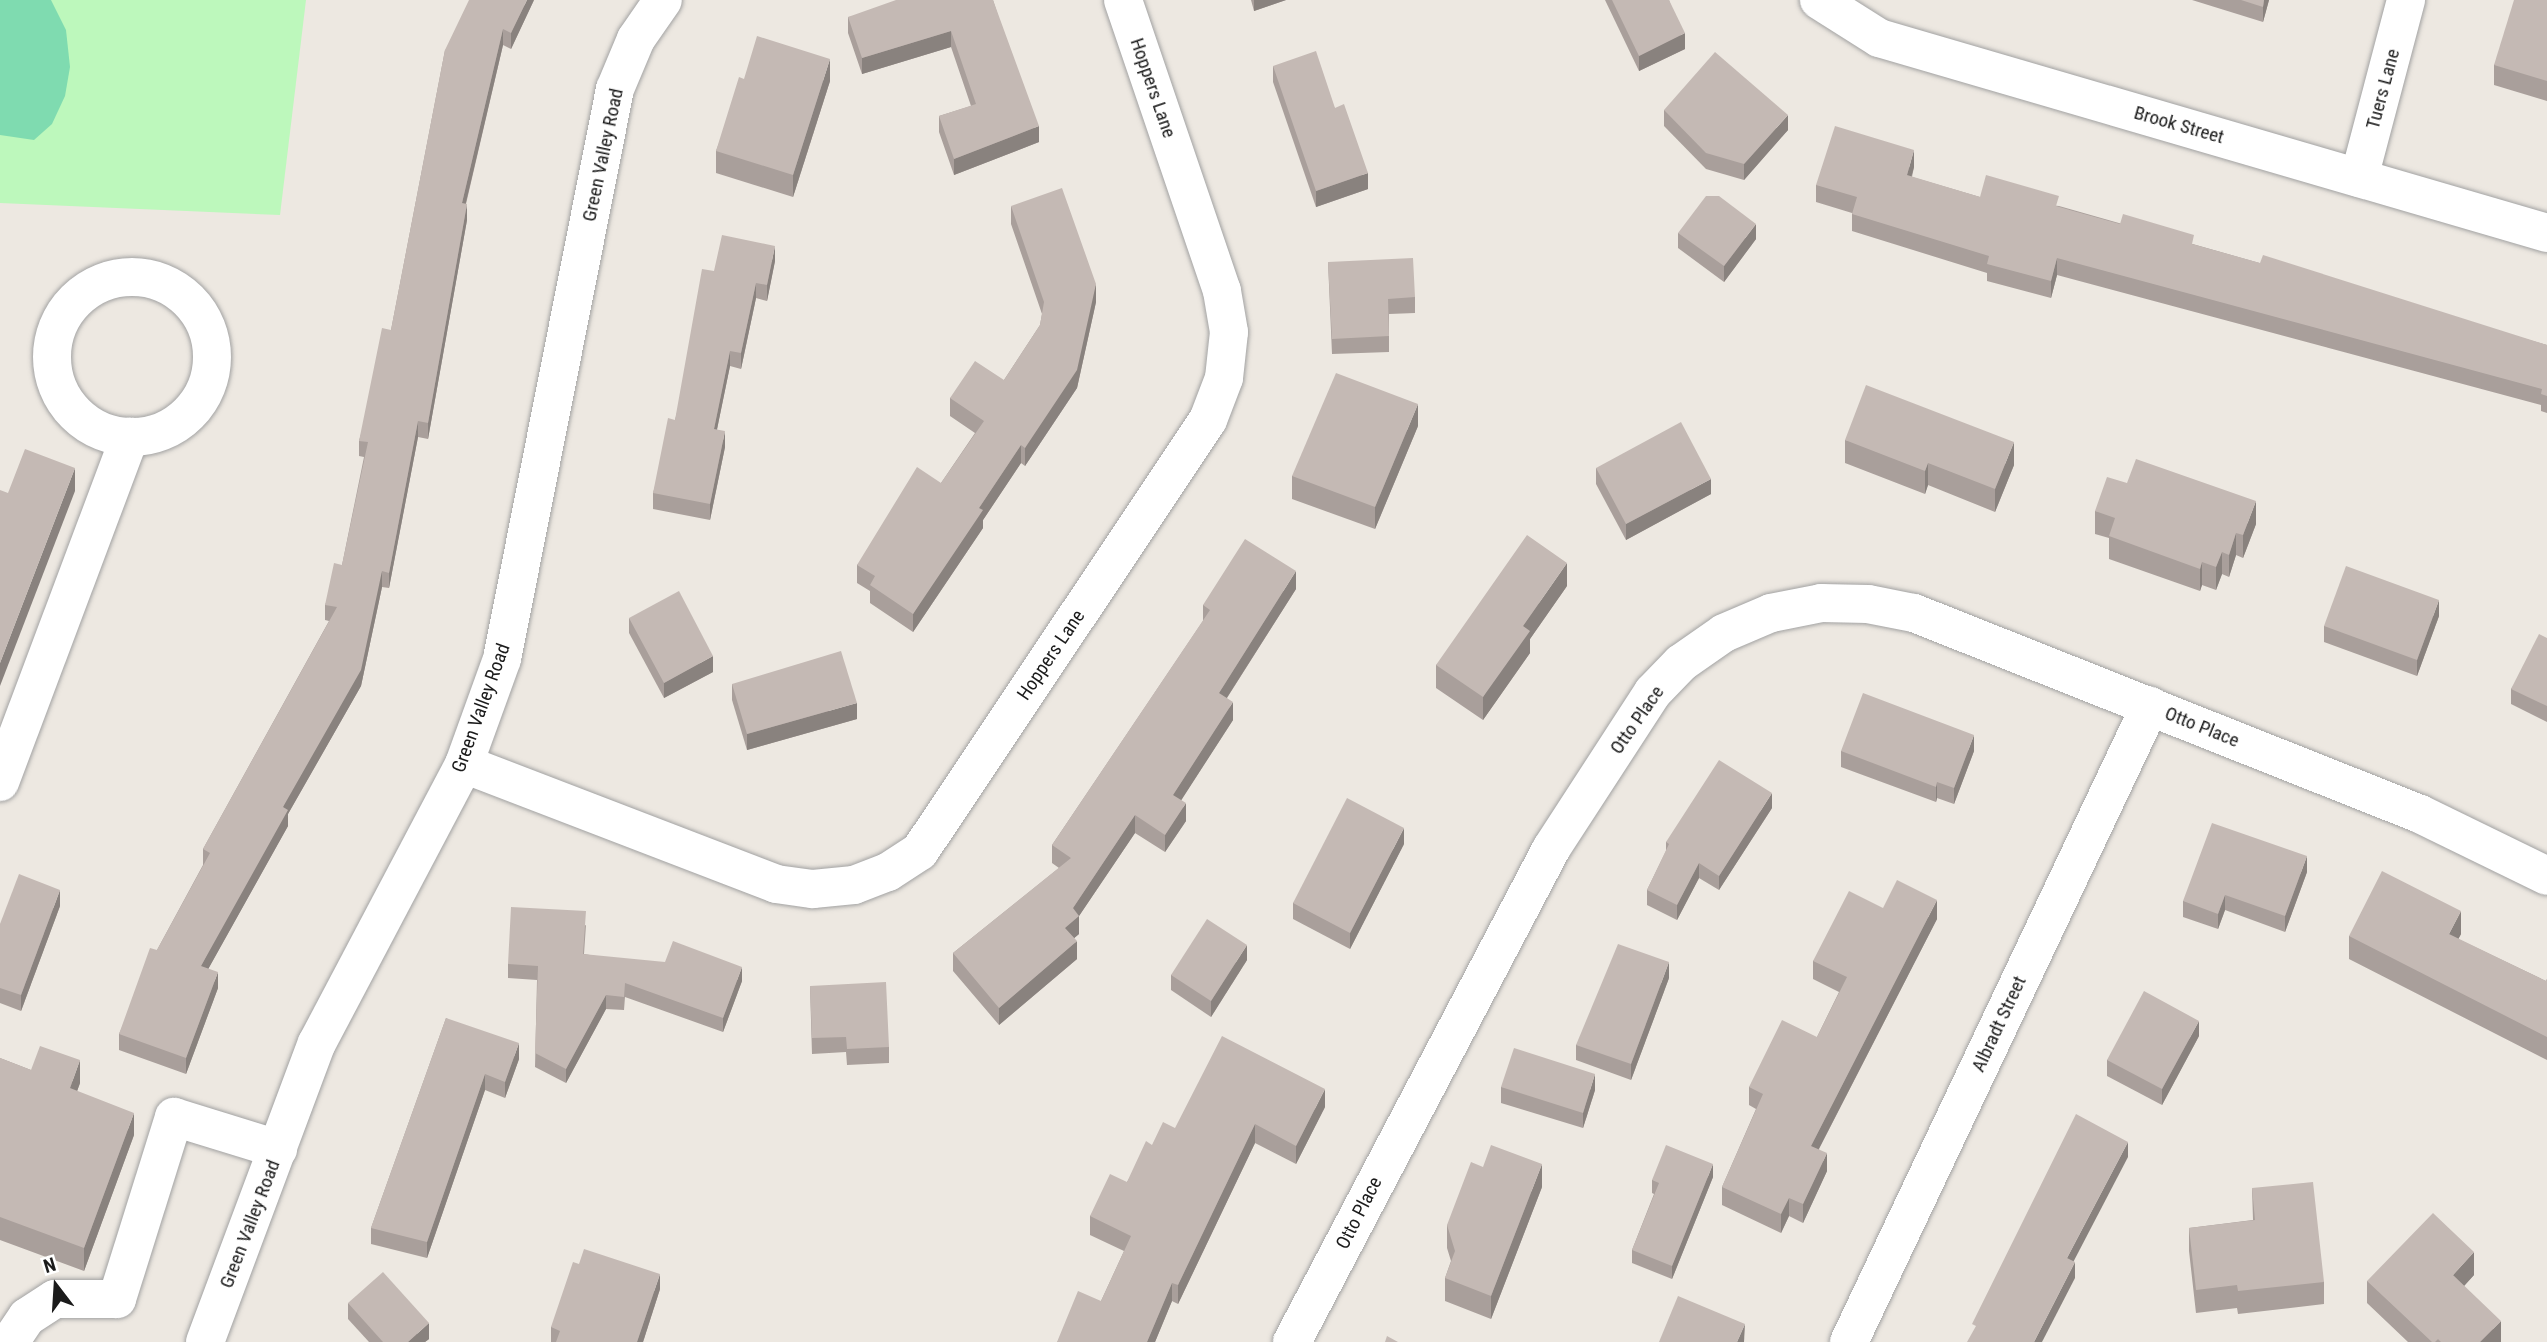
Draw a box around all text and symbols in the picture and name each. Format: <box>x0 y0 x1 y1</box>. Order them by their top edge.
street label: Hoppers Lane <box>1125 35 1181 141</box>
street label: Tuers Lane <box>2361 46 2405 132</box>
street label: Green Valley Road <box>578 86 628 224</box>
street label: Brook Street <box>2131 101 2227 149</box>
street label: Hoppers Lane <box>1012 606 1090 704</box>
street label: Green Valley Road <box>447 640 515 776</box>
street label: Otto Place <box>1605 681 1669 759</box>
street label: Otto Place <box>2162 702 2242 752</box>
street label: Albradt Street <box>1967 972 2031 1076</box>
street label: Green Valley Road <box>215 1157 285 1291</box>
street label: Otto Place <box>1331 1173 1387 1253</box>
north arrow <box>21 1251 91 1321</box>
text: N <box>41 1253 59 1278</box>

